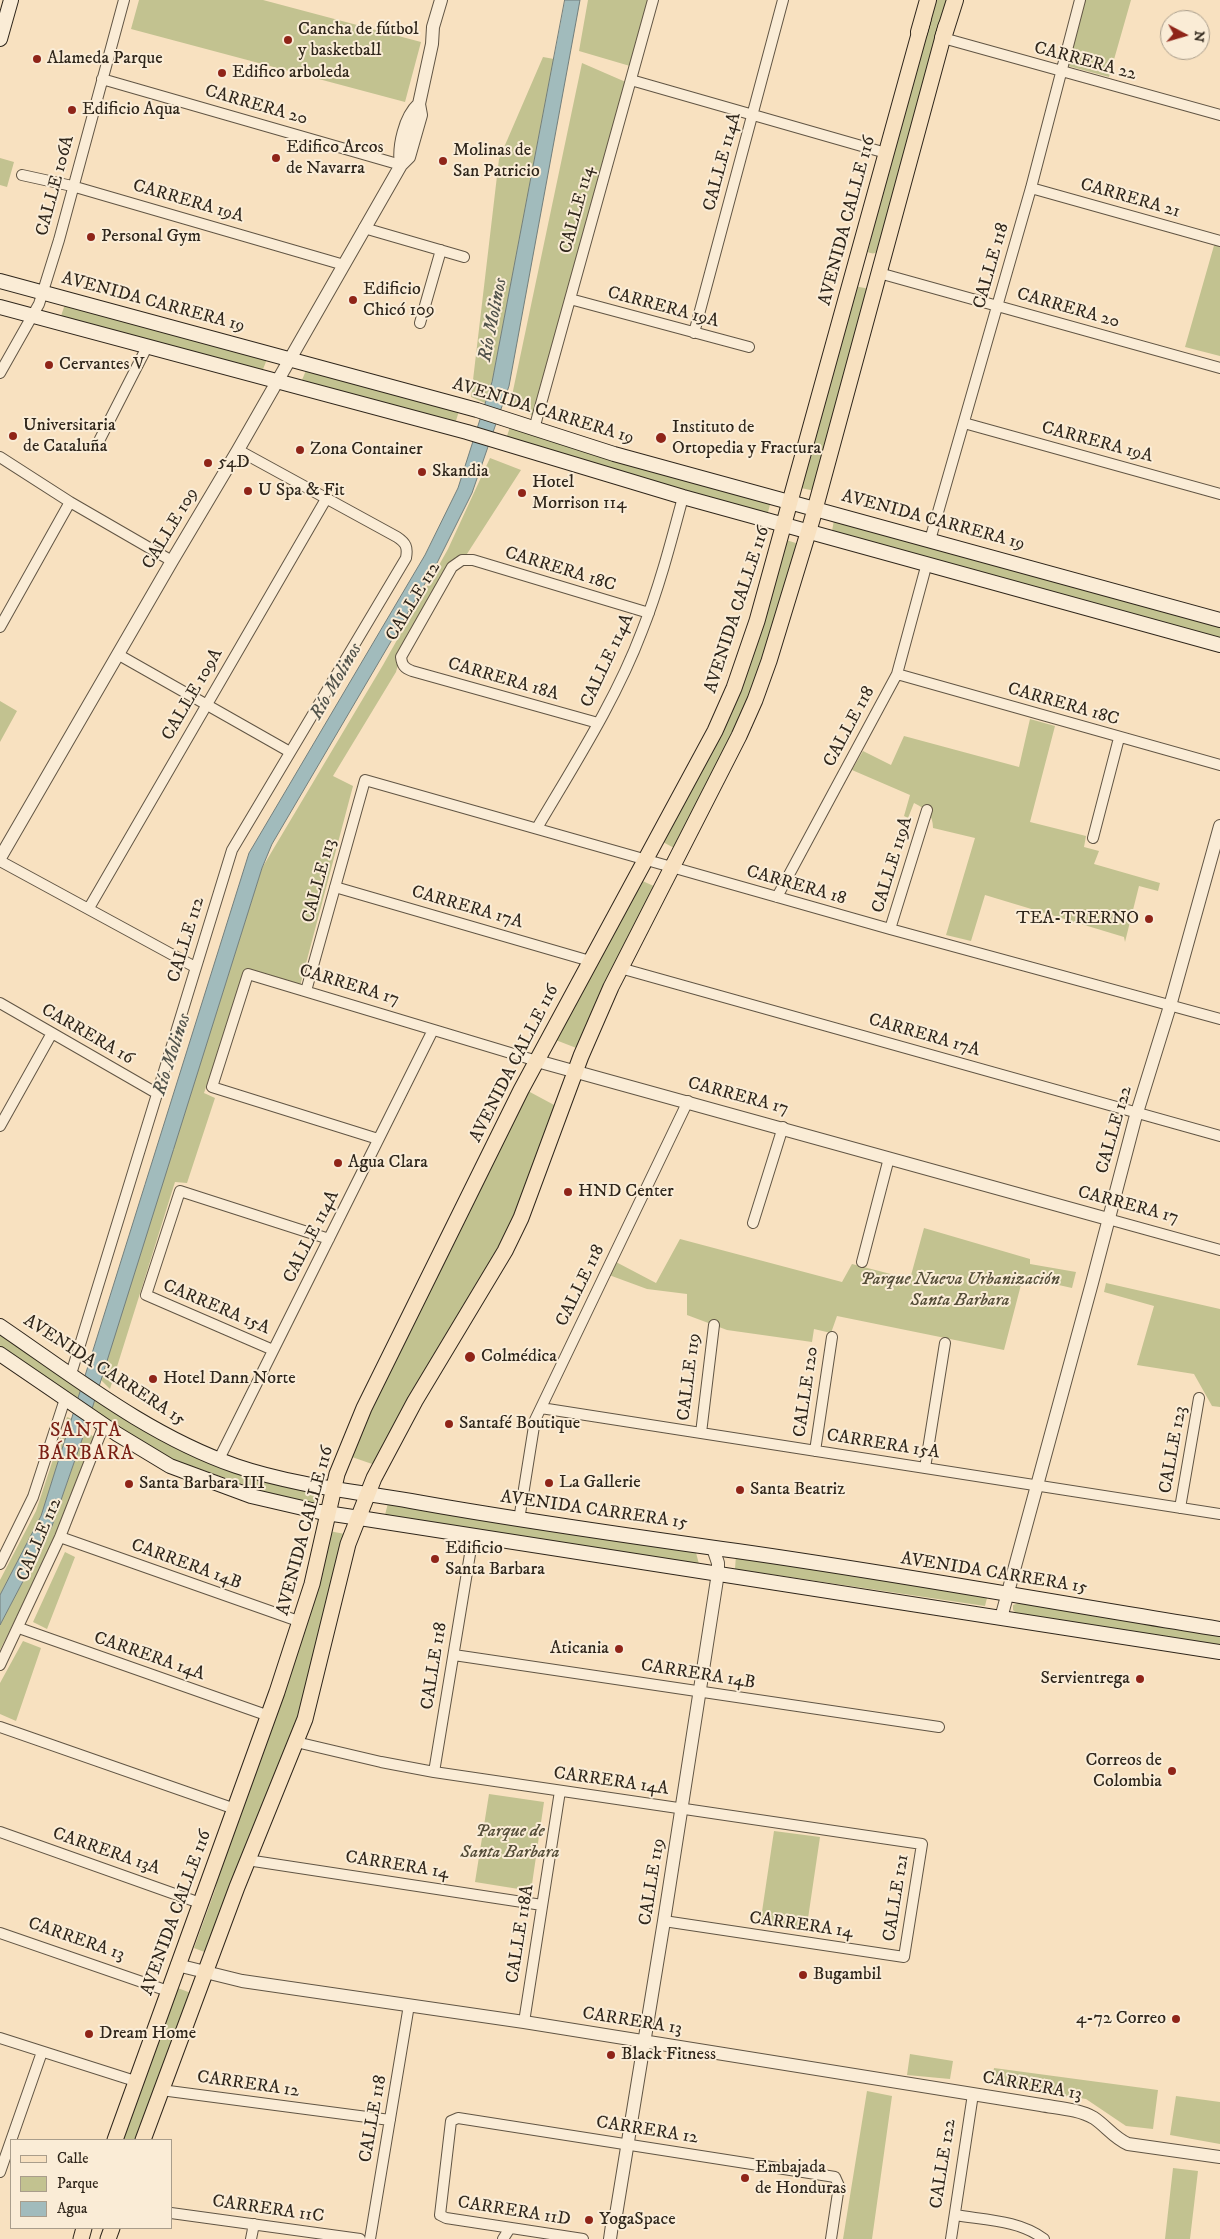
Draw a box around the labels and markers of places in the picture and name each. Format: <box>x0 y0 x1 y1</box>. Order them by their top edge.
place label: Cancha de fútbol y basketball <box>298 19 419 62</box>
marker: Cancha de fútbol y basketball <box>282 34 294 46</box>
place label: Alameda Parque <box>47 48 163 70</box>
marker: Alameda Parque <box>31 53 43 65</box>
place label: Edifico arboleda <box>232 62 350 84</box>
marker: Edifico arboleda <box>216 67 228 79</box>
place label: Edificio Aqua <box>82 99 180 121</box>
marker: Edificio Aqua <box>66 104 78 116</box>
place label: Edifico Arcos de Navarra <box>286 137 383 180</box>
place label: Molinas de San Patricio <box>453 140 540 182</box>
marker: Edifico Arcos de Navarra <box>270 152 282 164</box>
marker: Molinas de San Patricio <box>437 155 449 167</box>
place label: Personal Gym <box>101 226 201 248</box>
marker: Personal Gym <box>85 231 97 243</box>
place label: Edificio Chicó 109 <box>363 279 435 322</box>
marker: Edificio Chicó 109 <box>347 294 359 306</box>
place label: Cervantes V <box>59 354 145 376</box>
marker: Cervantes V <box>43 359 55 371</box>
place label: Universitaria de Cataluña <box>23 415 116 458</box>
place label: Instituto de Ortopedia y Fractura <box>672 417 821 459</box>
marker: Universitaria de Cataluña <box>7 430 19 442</box>
marker: Instituto de Ortopedia y Fractura <box>654 431 668 445</box>
place label: Zona Container <box>310 439 423 461</box>
marker: Zona Container <box>294 444 306 456</box>
place label: 54D <box>218 452 250 474</box>
marker: 54D <box>202 457 214 469</box>
place label: Skandia <box>432 461 489 483</box>
marker: Skandia <box>416 466 428 478</box>
place label: Hotel Morrison 114 <box>532 472 627 514</box>
place label: U Spa & Fit <box>258 480 345 502</box>
marker: U Spa & Fit <box>242 485 254 497</box>
marker: Hotel Morrison 114 <box>516 487 528 499</box>
place label: TEA-TRERNO <box>1016 908 1139 930</box>
marker: TEA-TRERNO <box>1143 913 1155 925</box>
place label: Agua Clara <box>348 1152 428 1174</box>
marker: Agua Clara <box>332 1157 344 1169</box>
place label: HND Center <box>578 1181 674 1203</box>
marker: HND Center <box>562 1186 574 1198</box>
place label: Colmédica <box>481 1346 557 1368</box>
marker: Colmédica <box>463 1350 477 1364</box>
place label: Hotel Dann Norte <box>163 1368 296 1390</box>
marker: Hotel Dann Norte <box>147 1373 159 1385</box>
place label: Santafé Boutique <box>459 1413 580 1435</box>
marker: Santafé Boutique <box>443 1418 455 1430</box>
place label: La Gallerie <box>559 1472 641 1494</box>
place label: Santa Barbara III <box>139 1473 265 1495</box>
marker: La Gallerie <box>543 1477 555 1489</box>
marker: Santa Barbara III <box>123 1478 135 1490</box>
place label: Santa Beatriz <box>750 1479 845 1501</box>
marker: Santa Beatriz <box>734 1484 746 1496</box>
place label: Edificio Santa Barbara <box>445 1538 545 1580</box>
marker: Edificio Santa Barbara <box>429 1553 441 1565</box>
place label: Aticania <box>550 1638 609 1660</box>
marker: Aticania <box>613 1643 625 1655</box>
place label: Servientrega <box>1041 1668 1130 1690</box>
marker: Servientrega <box>1134 1673 1146 1685</box>
place label: Correos de Colombia <box>1085 1750 1162 1792</box>
marker: Correos de Colombia <box>1166 1765 1178 1777</box>
place label: Bugambil <box>813 1964 881 1986</box>
marker: Bugambil <box>797 1969 809 1981</box>
place label: 4-72 Correo <box>1076 2008 1166 2030</box>
marker: 4-72 Correo <box>1170 2013 1182 2025</box>
place label: Dream Home <box>99 2023 196 2045</box>
marker: Dream Home <box>83 2028 95 2040</box>
place label: Black Fitness <box>621 2044 716 2066</box>
marker: Black Fitness <box>605 2049 617 2061</box>
place label: Embajada de Honduras <box>755 2157 846 2200</box>
marker: Embajada de Honduras <box>739 2172 751 2184</box>
place label: YogaSpace <box>599 2209 676 2231</box>
marker: YogaSpace <box>583 2214 595 2226</box>

